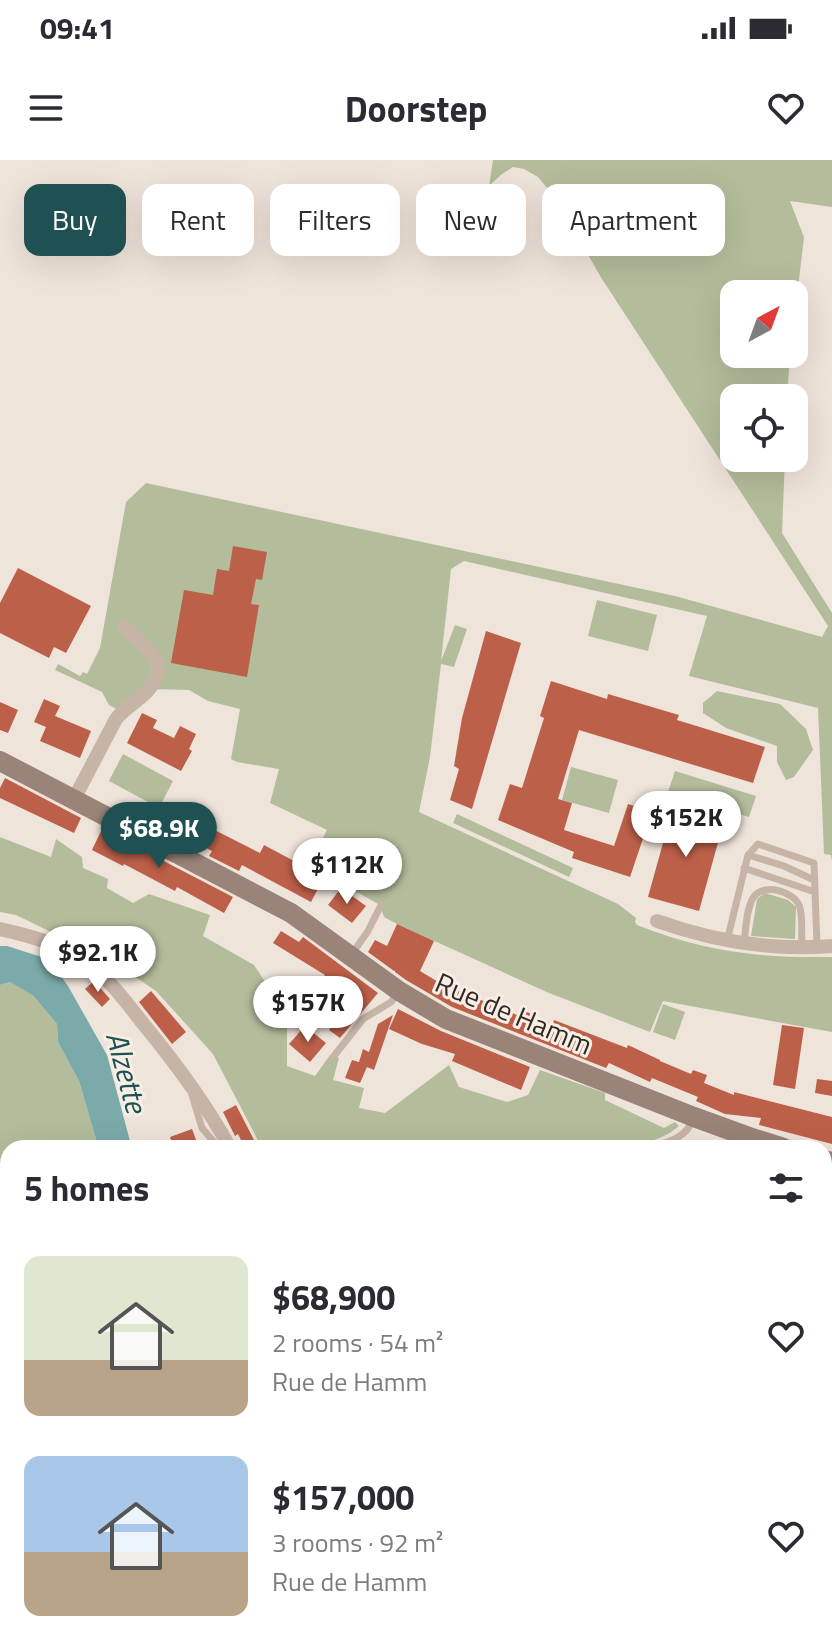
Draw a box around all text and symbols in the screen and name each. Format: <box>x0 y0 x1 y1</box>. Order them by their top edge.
text: 09:41 <box>40 5 115 51</box>
text: Doorstep <box>345 81 487 136</box>
icon: menu <box>24 86 68 130</box>
icon: heart <box>764 86 808 130</box>
chip: Buy <box>24 184 126 256</box>
chip: Rent <box>142 184 254 256</box>
chip: Filters <box>270 184 400 256</box>
chip: New <box>416 184 526 256</box>
chip: Apartment <box>542 184 725 256</box>
north arrow <box>720 280 808 368</box>
map controls <box>720 280 808 472</box>
button: locate <box>720 384 808 472</box>
pin: $152K <box>630 791 742 859</box>
text: $152K <box>649 797 723 836</box>
pin: $68.9K <box>94 802 224 870</box>
text: $68.9K <box>119 808 199 847</box>
pin: $112K <box>291 838 403 906</box>
text: $112K <box>310 844 384 883</box>
pin: $92.1K <box>33 926 163 994</box>
text: $92.1K <box>58 932 138 971</box>
street label: Rue de Hamm <box>429 961 599 1065</box>
pin: $157K <box>252 976 364 1044</box>
text: $157K <box>271 982 345 1021</box>
water label: Alzette <box>94 1026 160 1120</box>
text: 5 homes <box>24 1162 149 1214</box>
icon: filters <box>764 1166 808 1210</box>
text: $68,900 <box>272 1271 395 1323</box>
icon: home <box>88 1288 184 1384</box>
icon: heart <box>764 1314 808 1358</box>
text: 2 rooms · 54 m² <box>272 1323 443 1362</box>
text: Rue de Hamm <box>272 1362 427 1401</box>
text: $157,000 <box>272 1471 414 1523</box>
icon: home <box>88 1488 184 1584</box>
icon: heart <box>764 1514 808 1558</box>
text: 3 rooms · 92 m² <box>272 1523 443 1562</box>
text: Rue de Hamm <box>272 1562 427 1601</box>

